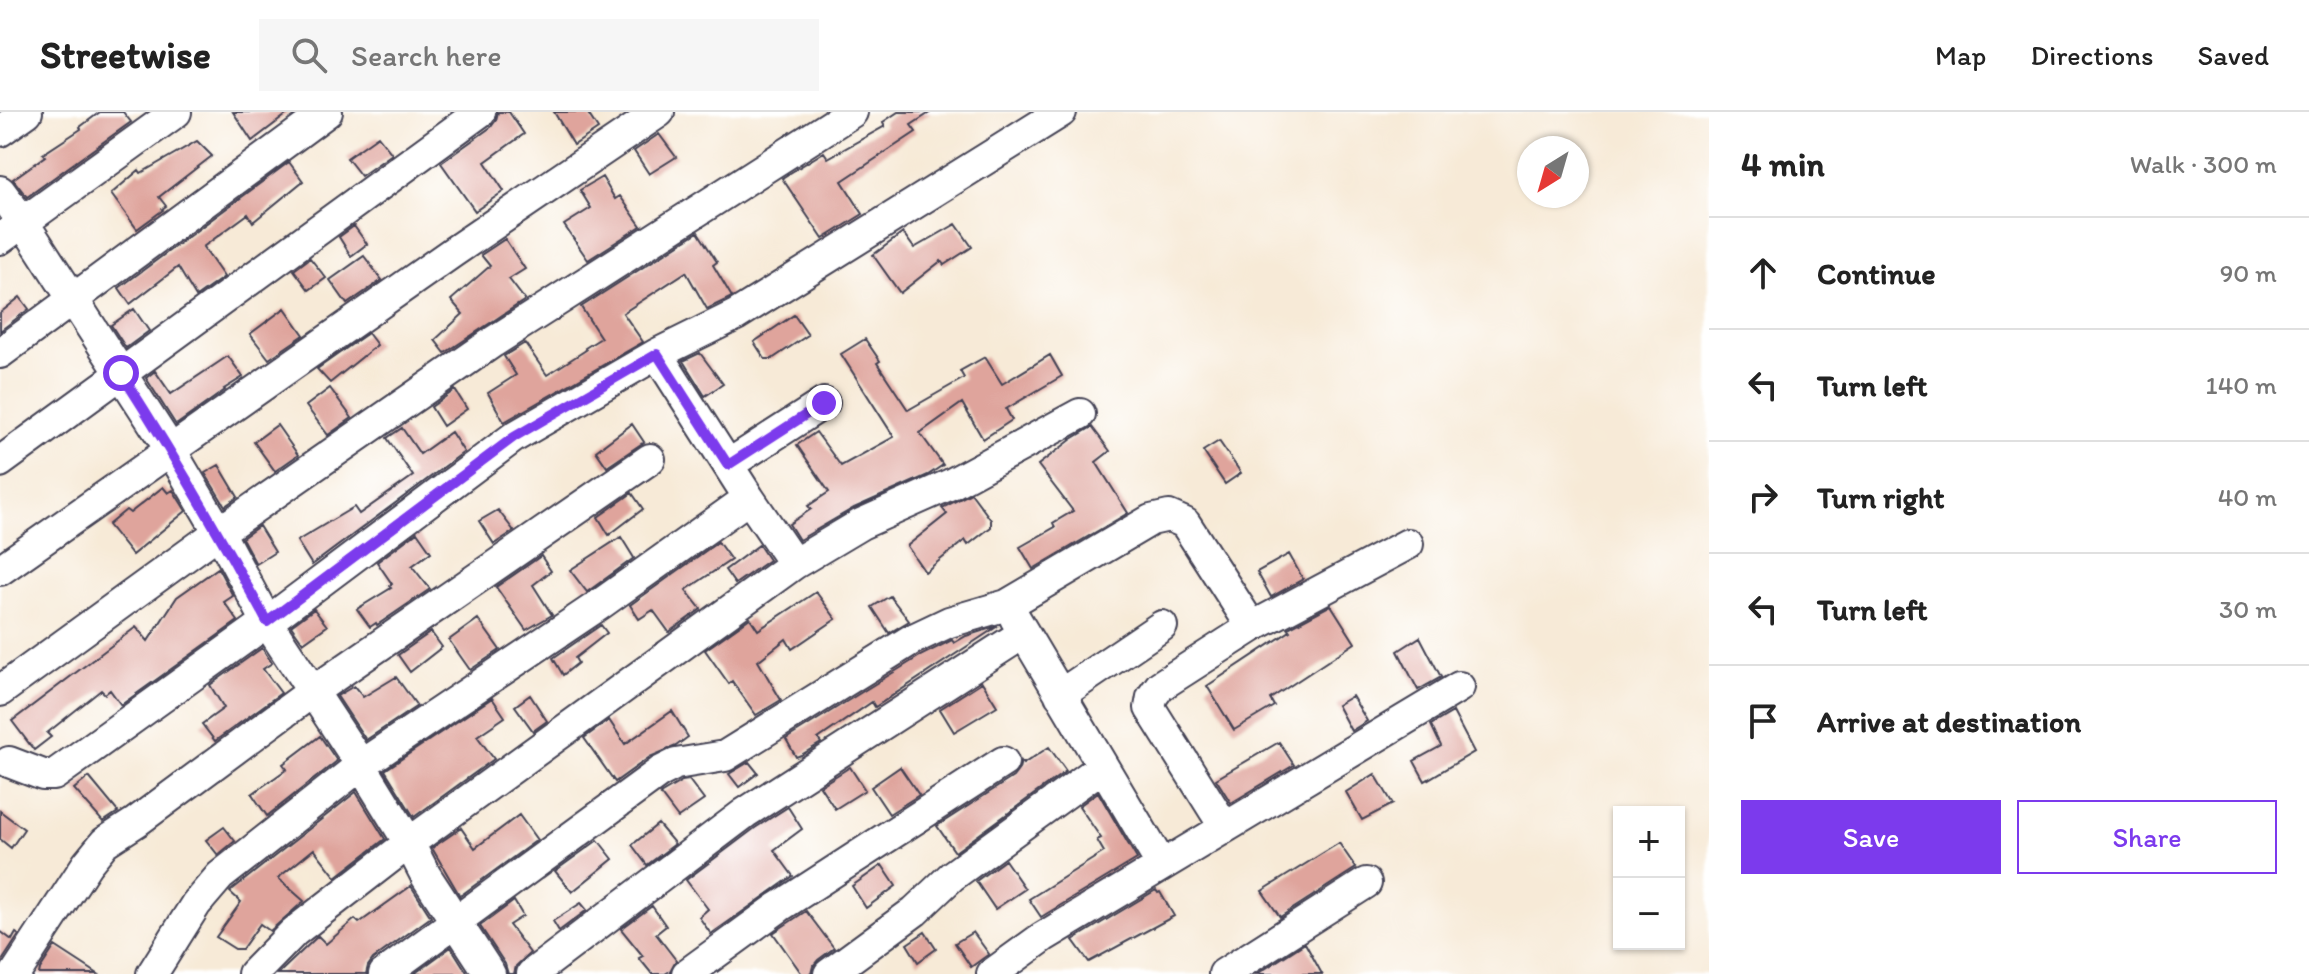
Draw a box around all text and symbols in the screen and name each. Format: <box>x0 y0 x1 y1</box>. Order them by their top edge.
search box <box>259 19 819 91</box>
text: Streetwise <box>40 32 211 78</box>
icon: search <box>287 33 331 77</box>
text: Search here <box>351 37 501 74</box>
text: Map <box>1935 38 1986 72</box>
text: Directions <box>2030 38 2154 72</box>
text: Saved <box>2198 38 2269 72</box>
north arrow <box>1517 136 1589 208</box>
text: 4 min <box>1741 144 1825 185</box>
text: Walk · 300 m <box>2130 148 2277 180</box>
icon: ahead <box>1741 251 1785 295</box>
text: Continue <box>1817 255 1936 292</box>
text: 90 m <box>2220 257 2277 289</box>
route start <box>103 355 139 391</box>
icon: left <box>1741 363 1785 407</box>
text: Turn left <box>1817 367 1928 404</box>
text: 140 m <box>2206 369 2277 401</box>
route end <box>806 385 842 421</box>
icon: right <box>1741 475 1785 519</box>
text: Turn right <box>1817 479 1945 516</box>
text: 40 m <box>2218 481 2277 513</box>
icon: left <box>1741 587 1785 631</box>
text: Turn left <box>1817 591 1928 628</box>
text: 30 m <box>2219 593 2277 625</box>
icon: arrive <box>1741 699 1785 743</box>
text: Arrive at destination <box>1817 703 2081 740</box>
button: Save <box>1741 800 2001 874</box>
button: Share <box>2017 800 2277 874</box>
map controls <box>1613 806 1685 950</box>
button: + <box>1613 806 1685 878</box>
button: − <box>1613 878 1685 950</box>

